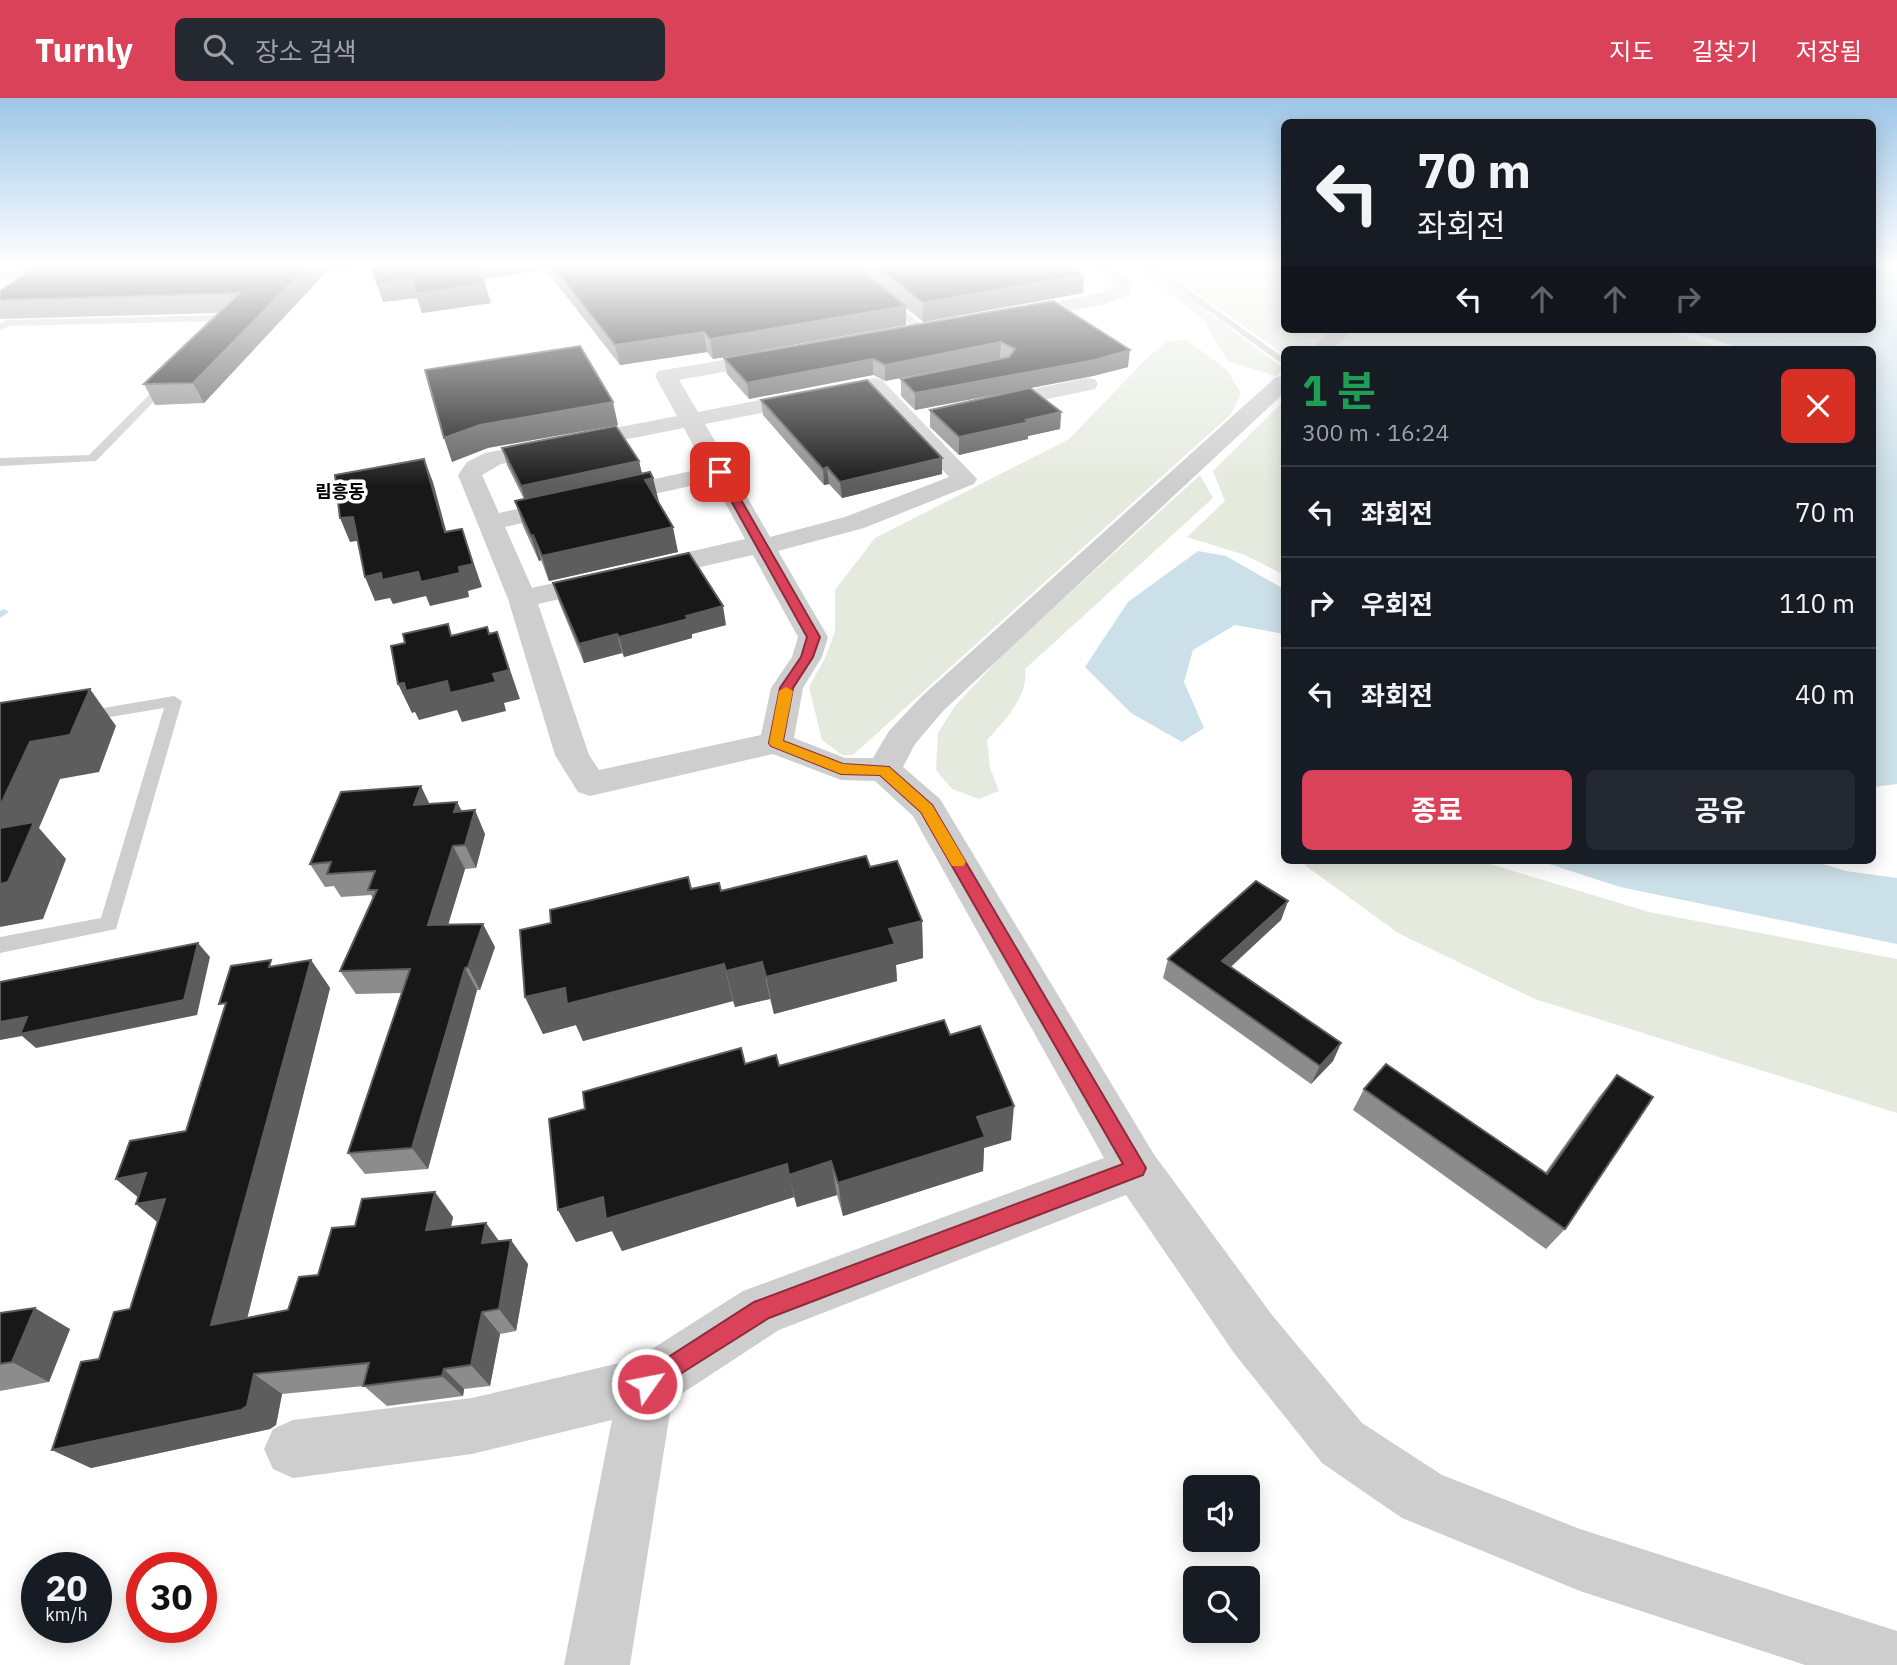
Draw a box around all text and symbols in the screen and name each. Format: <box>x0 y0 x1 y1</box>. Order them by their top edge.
search box <box>175 18 665 81</box>
text: Turnly <box>35 28 133 71</box>
icon: search <box>199 30 237 68</box>
text: 장소 검색 <box>255 34 357 68</box>
text: 지도 <box>1609 35 1654 67</box>
text: 길찾기 <box>1692 35 1758 67</box>
text: 저장됨 <box>1796 35 1862 67</box>
text: 70 m <box>1417 138 1531 201</box>
icon: left <box>1302 147 1393 238</box>
text: 좌회전 <box>1417 204 1505 246</box>
icon: left <box>1450 280 1488 318</box>
icon: ahead <box>1523 280 1561 318</box>
icon: ahead <box>1596 280 1634 318</box>
icon: right <box>1669 280 1707 318</box>
text: 1 분 <box>1302 363 1376 418</box>
button: close <box>1781 369 1855 443</box>
text: 300 m · 16:24 <box>1302 417 1449 447</box>
pin <box>690 442 750 502</box>
icon: arrive <box>701 453 739 491</box>
district label: 림흥동 <box>315 480 365 503</box>
icon: left <box>1302 493 1340 531</box>
text: 70 m <box>1795 495 1855 529</box>
text: 좌회전 <box>1361 496 1433 530</box>
icon: right <box>1302 584 1340 622</box>
text: 110 m <box>1779 586 1855 620</box>
text: 우회전 <box>1361 587 1433 621</box>
icon: left <box>1302 675 1340 713</box>
text: 40 m <box>1795 677 1855 711</box>
text: 좌회전 <box>1361 678 1433 712</box>
button: 종료 <box>1302 770 1572 850</box>
button: 공유 <box>1586 770 1855 850</box>
position arrow <box>610 1347 684 1421</box>
map controls <box>1183 1475 1260 1643</box>
button: sound <box>1183 1475 1260 1552</box>
speed limit sign: 30 <box>126 1552 217 1643</box>
text: 20 <box>45 1565 88 1611</box>
button: search <box>1183 1566 1260 1643</box>
text: km/h <box>45 1603 88 1626</box>

